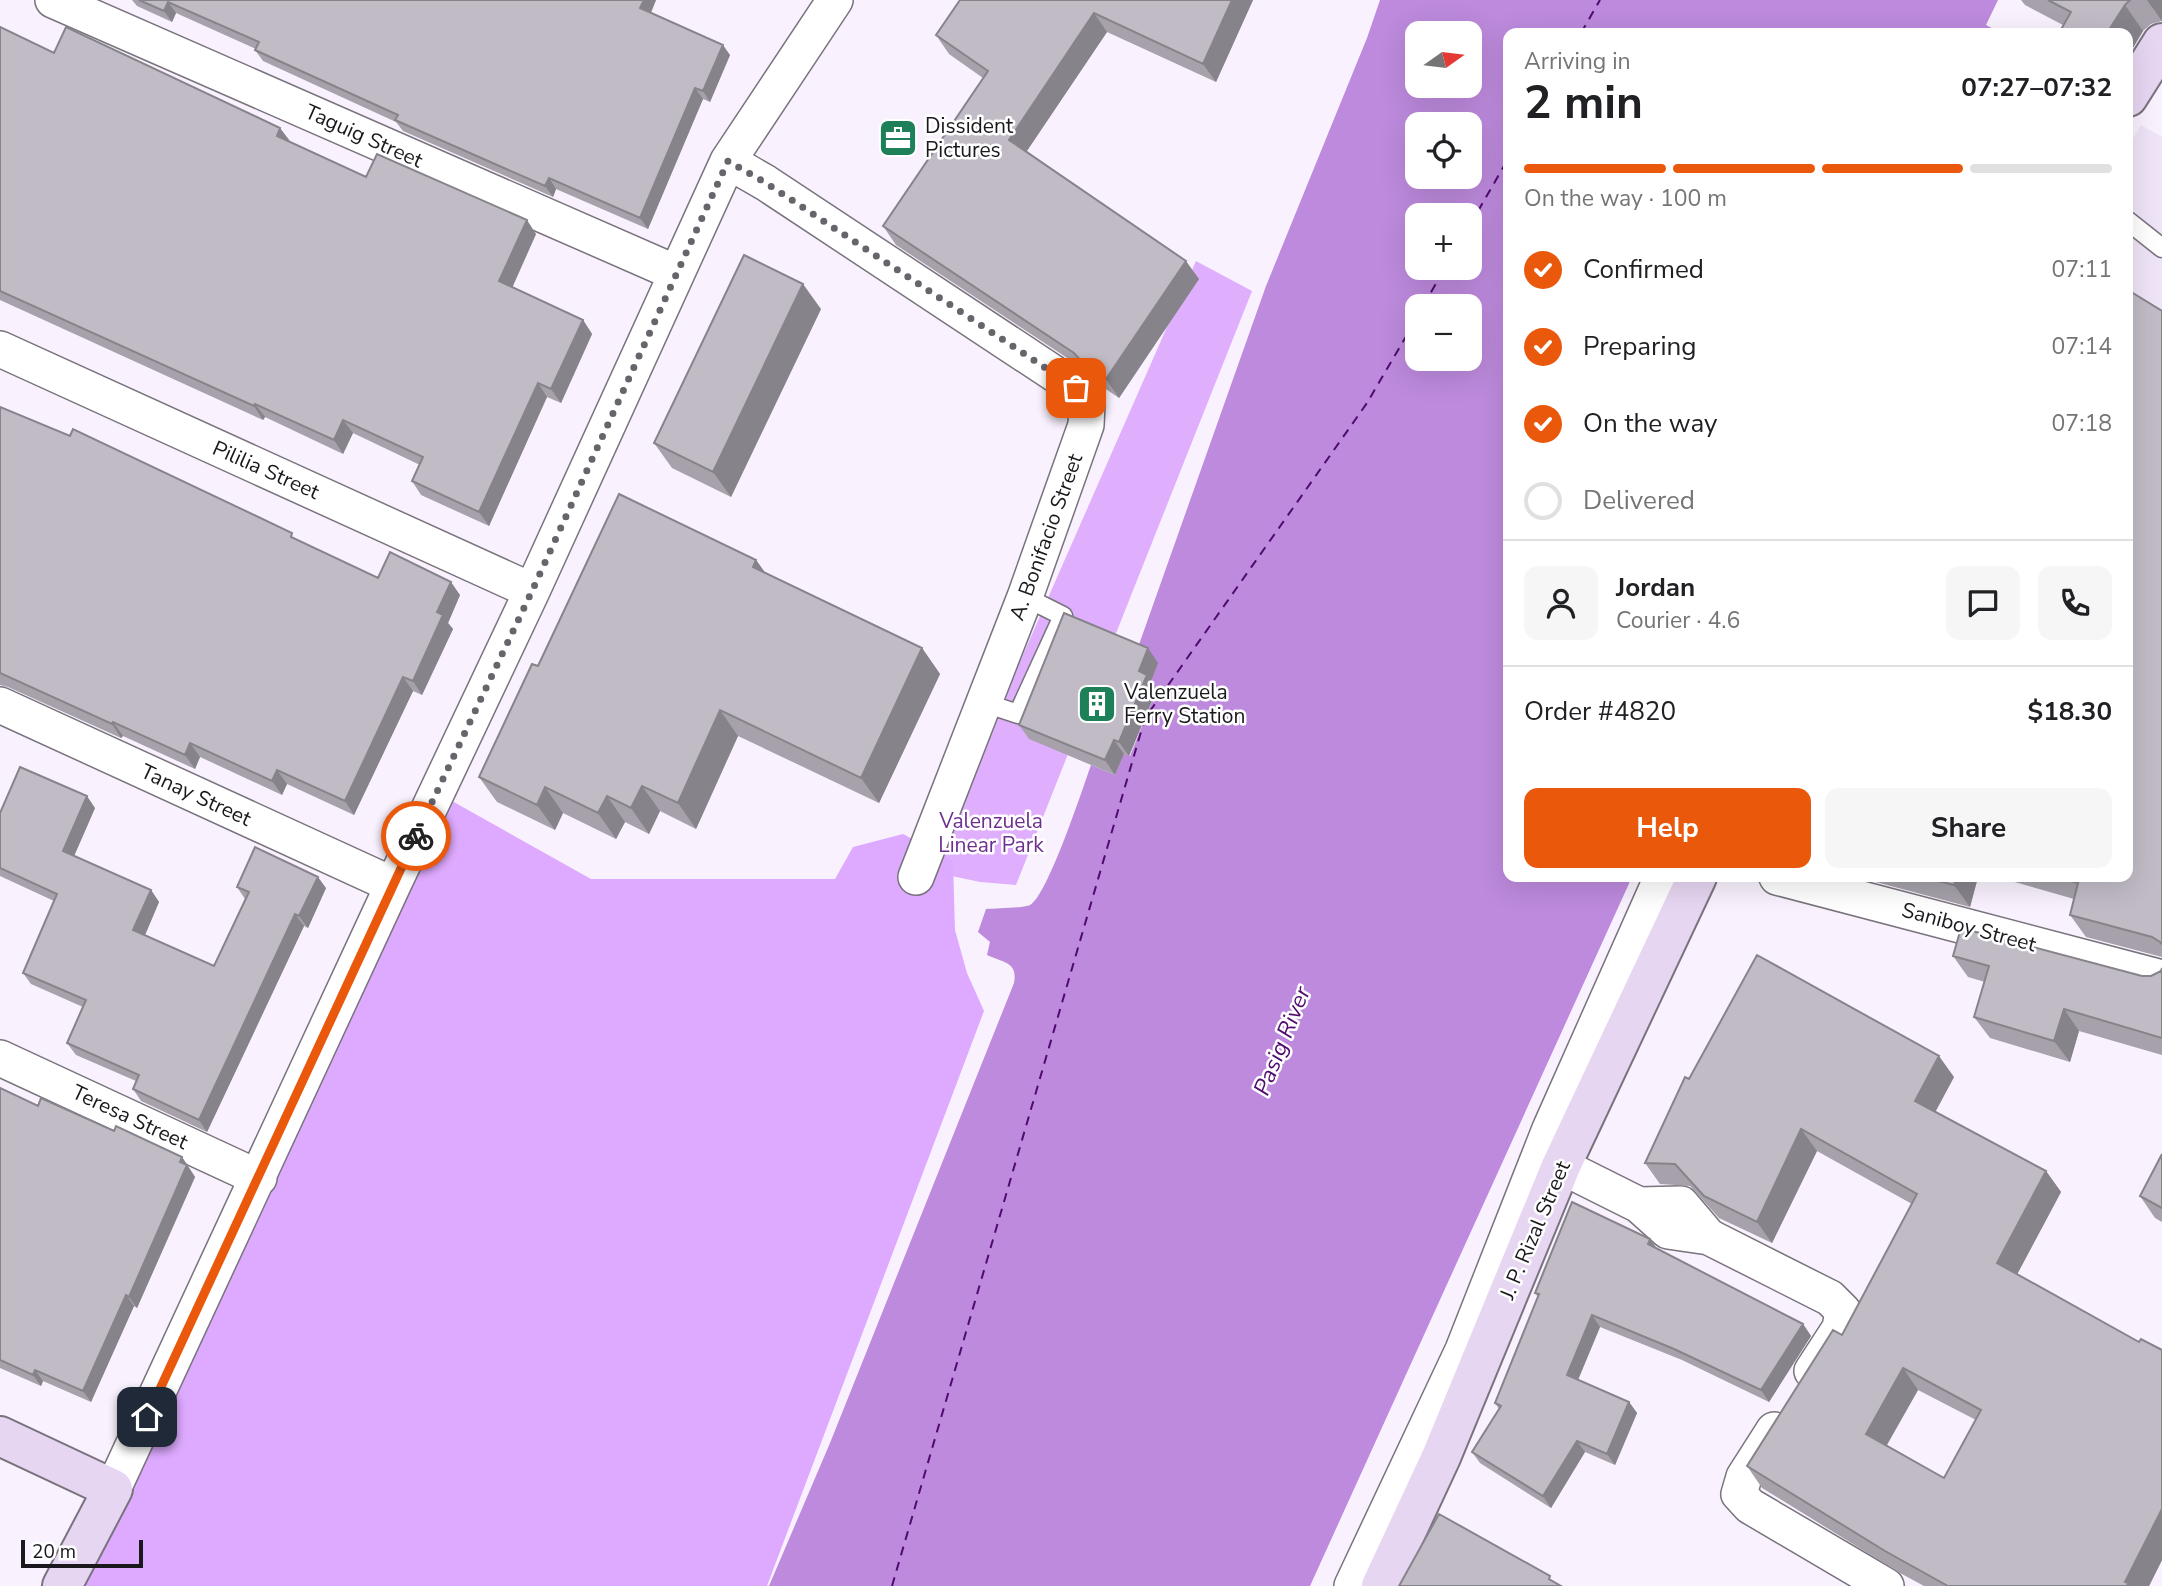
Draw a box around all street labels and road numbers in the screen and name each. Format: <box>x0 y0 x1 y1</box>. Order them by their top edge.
street label: Taguig Street <box>301 98 428 175</box>
street label: Pililia Street <box>208 434 324 506</box>
street label: A. Bonifacio Street <box>1003 449 1089 624</box>
street label: Tanay Street <box>136 757 256 833</box>
street label: Saniboy Street <box>1899 896 2040 959</box>
street label: Teresa Street <box>68 1078 193 1156</box>
street label: J. P. Rizal Street <box>1493 1156 1577 1304</box>

